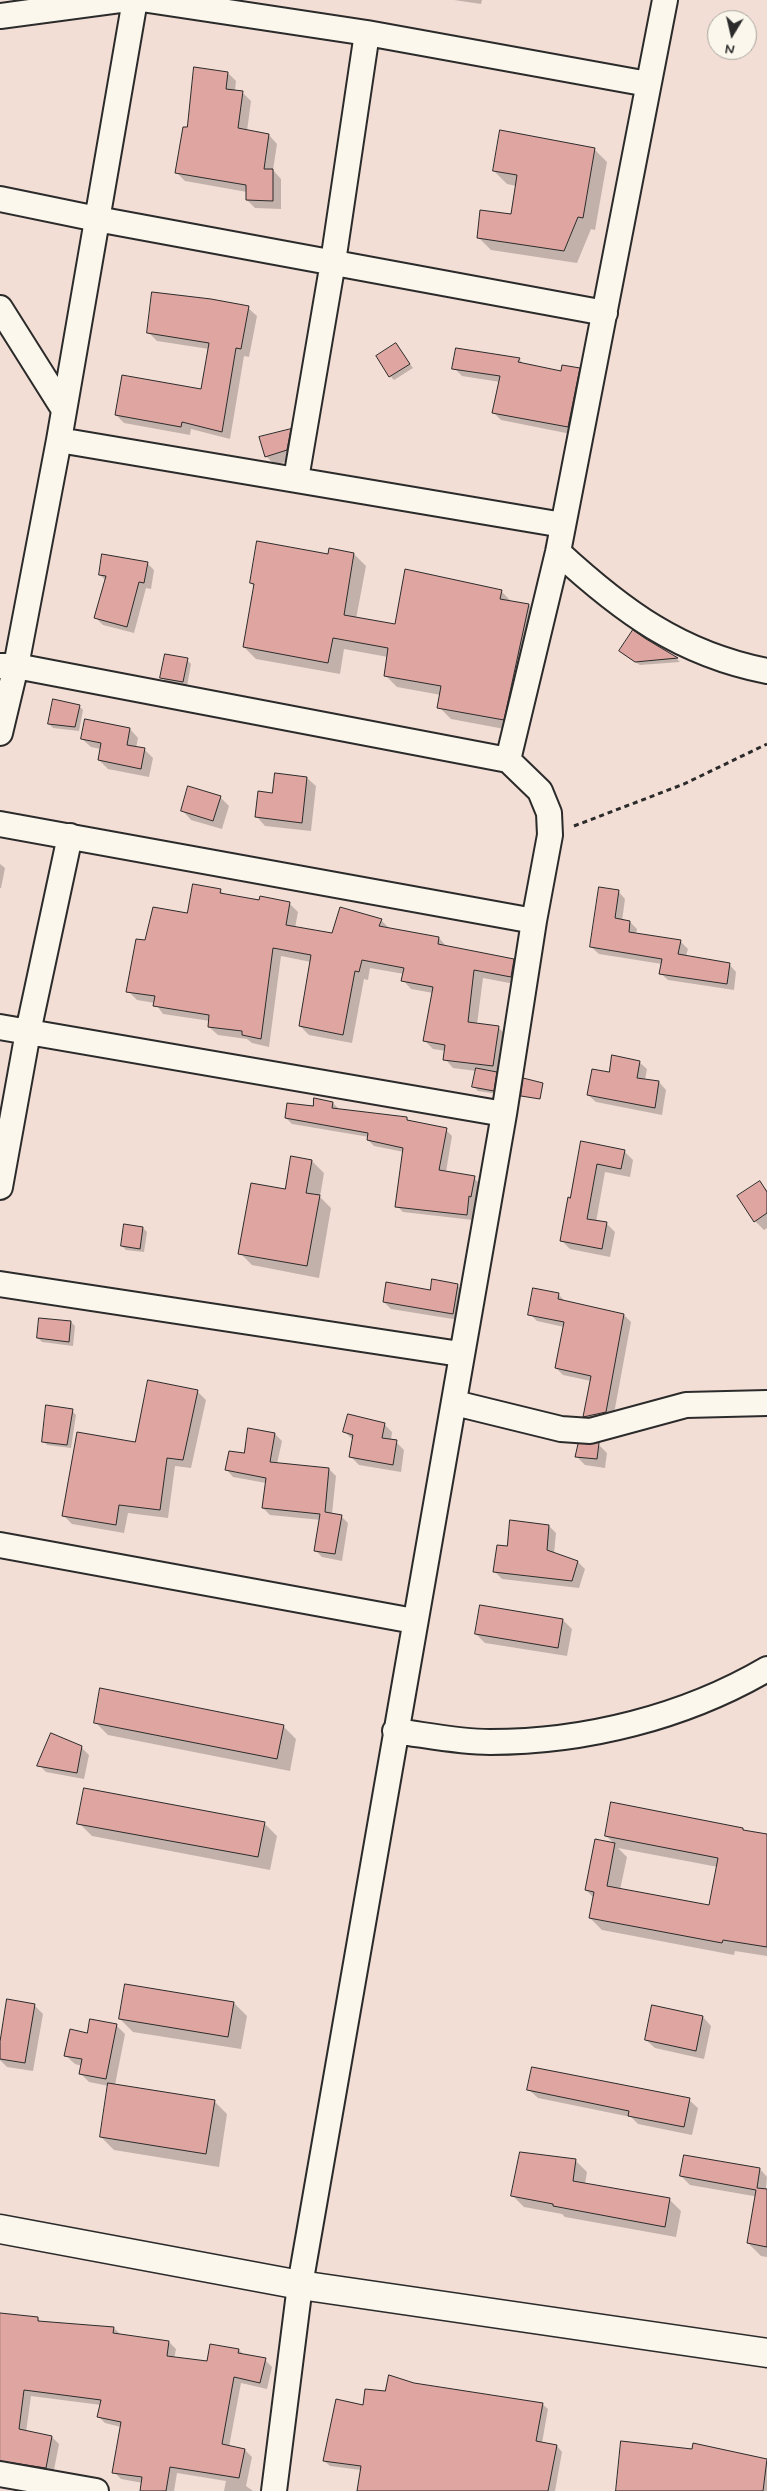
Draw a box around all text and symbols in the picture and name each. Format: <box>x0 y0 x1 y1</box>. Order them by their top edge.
north arrow <box>707 10 757 60</box>
text: N <box>724 39 736 58</box>

